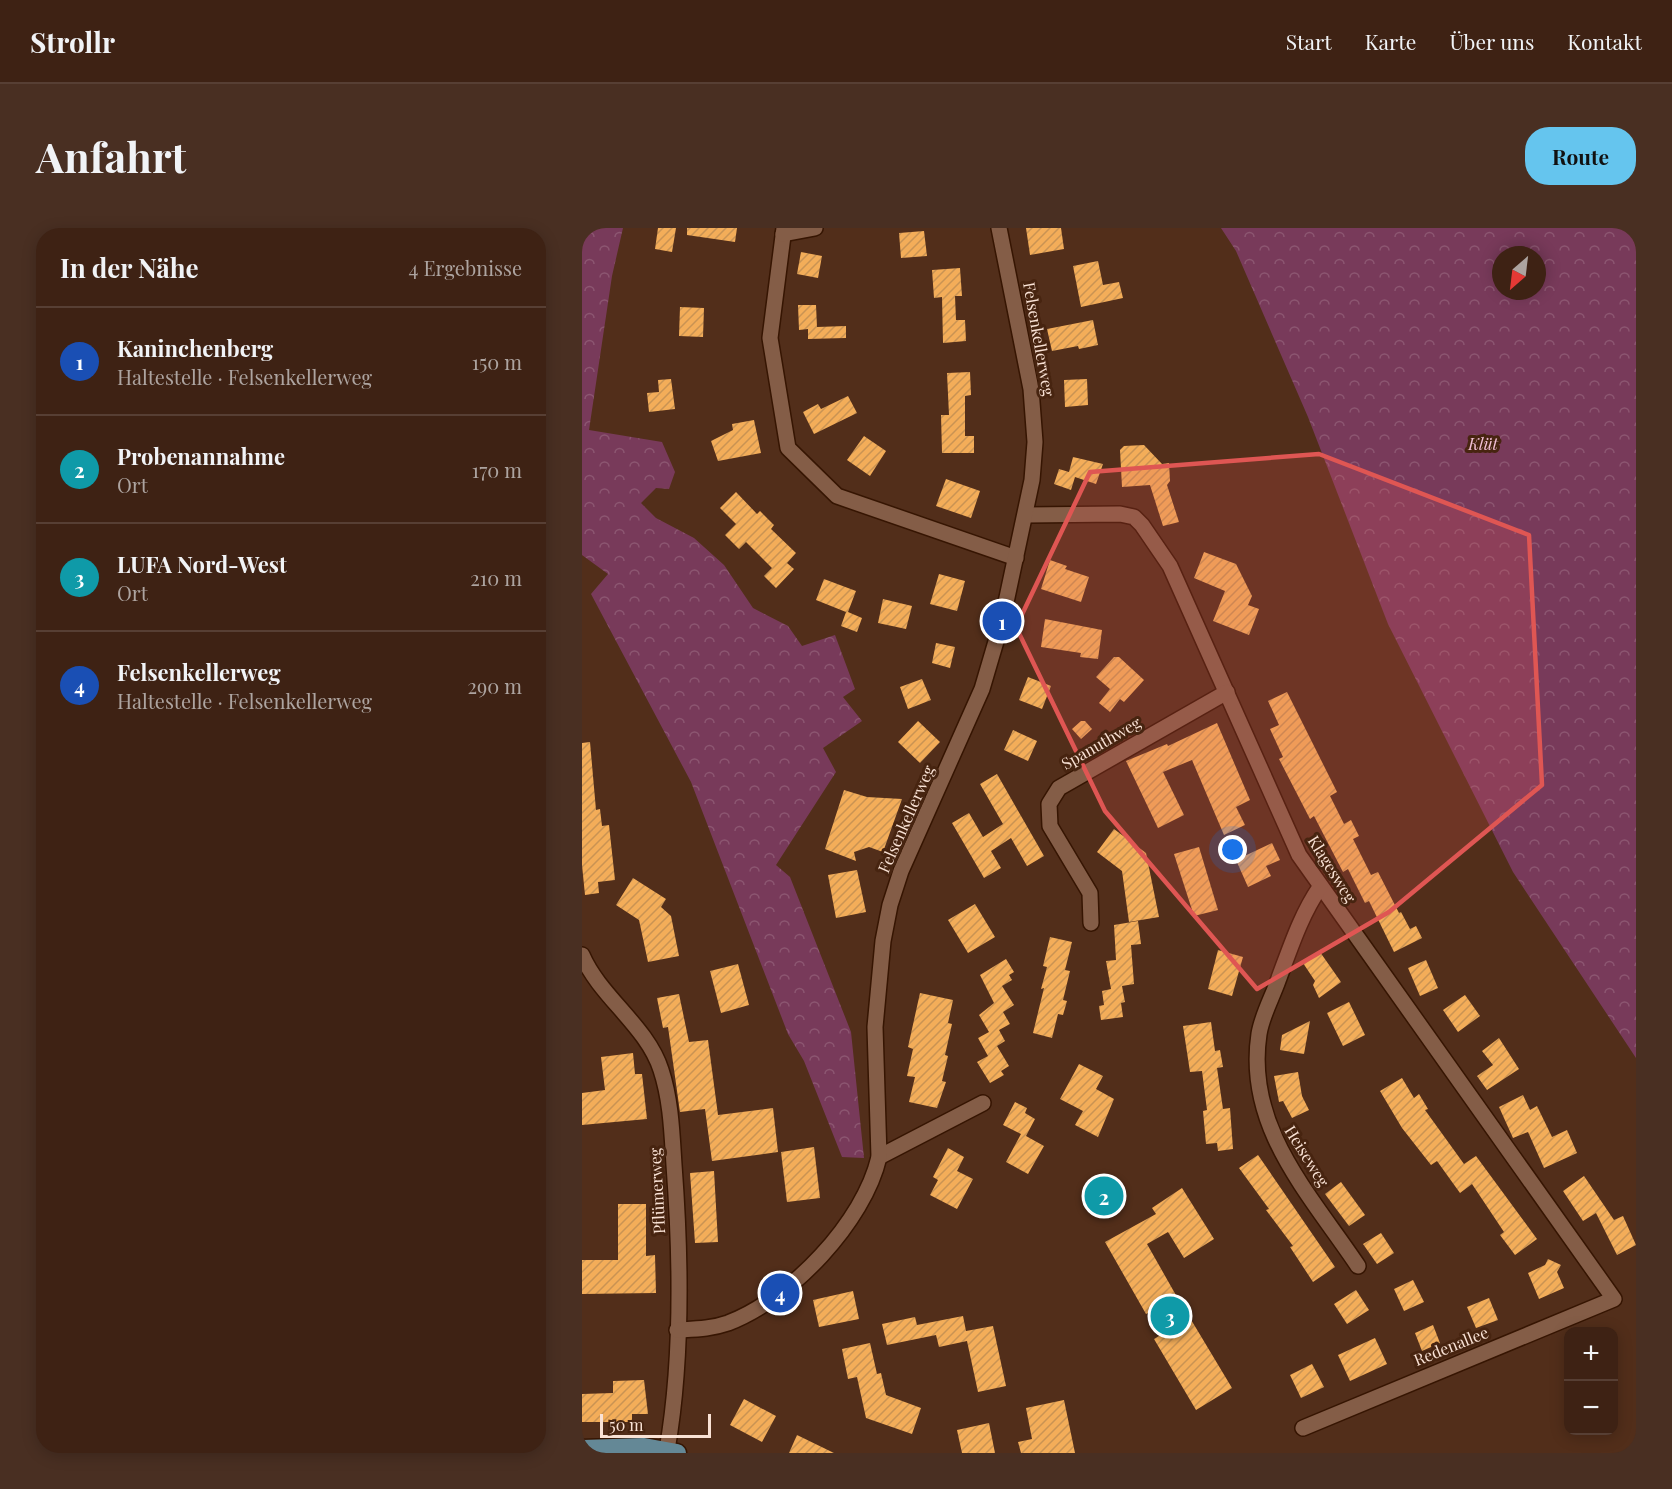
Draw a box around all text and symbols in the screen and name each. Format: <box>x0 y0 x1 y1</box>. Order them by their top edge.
text: Strollr <box>30 23 115 60</box>
text: Start <box>1286 27 1332 55</box>
text: Karte <box>1365 27 1416 55</box>
text: Über uns <box>1449 27 1534 55</box>
text: Kontakt <box>1567 27 1642 55</box>
button: Route <box>1525 127 1636 185</box>
text: Anfahrt <box>36 128 186 184</box>
north arrow <box>1492 246 1546 300</box>
text: In der Nähe <box>60 250 199 285</box>
text: 4 Ergebnisse <box>409 254 522 281</box>
street label: Felsenkellerweg <box>1019 280 1060 398</box>
text: Kaninchenberg <box>117 333 273 363</box>
text: 1 <box>76 348 83 375</box>
text: 150 m <box>472 348 522 375</box>
text: Haltestelle · Felsenkellerweg <box>117 363 372 390</box>
park label: Klüt <box>1467 433 1498 454</box>
text: Probenannahme <box>117 441 285 471</box>
text: 2 <box>74 456 85 483</box>
text: 170 m <box>472 456 522 483</box>
text: Ort <box>117 471 148 498</box>
text: LUFA Nord-West <box>117 549 287 579</box>
text: 3 <box>75 564 84 591</box>
text: 210 m <box>470 564 522 591</box>
text: Ort <box>117 579 148 606</box>
pin: 1 <box>982 598 1022 644</box>
text: Felsenkellerweg <box>117 657 281 687</box>
text: 4 <box>74 672 85 699</box>
text: 290 m <box>468 672 522 699</box>
text: Haltestelle · Felsenkellerweg <box>117 687 372 714</box>
street label: Spanuthweg <box>1057 711 1145 774</box>
street label: Felsenkellerweg <box>872 761 939 876</box>
street label: Klagesweg <box>1304 831 1362 907</box>
your location <box>1218 835 1247 864</box>
street label: Heiseweg <box>1280 1121 1335 1191</box>
street label: Pflümerweg <box>644 1147 669 1235</box>
pin: 2 <box>1084 1174 1124 1218</box>
pin: 4 <box>760 1270 800 1316</box>
pin: 3 <box>1150 1294 1190 1338</box>
street label: Redenallee <box>1410 1321 1491 1370</box>
map controls <box>1564 1327 1618 1435</box>
button: + <box>1564 1327 1618 1381</box>
button: − <box>1564 1381 1618 1435</box>
scale bar <box>600 1411 711 1438</box>
text: 50 m <box>609 1414 643 1435</box>

